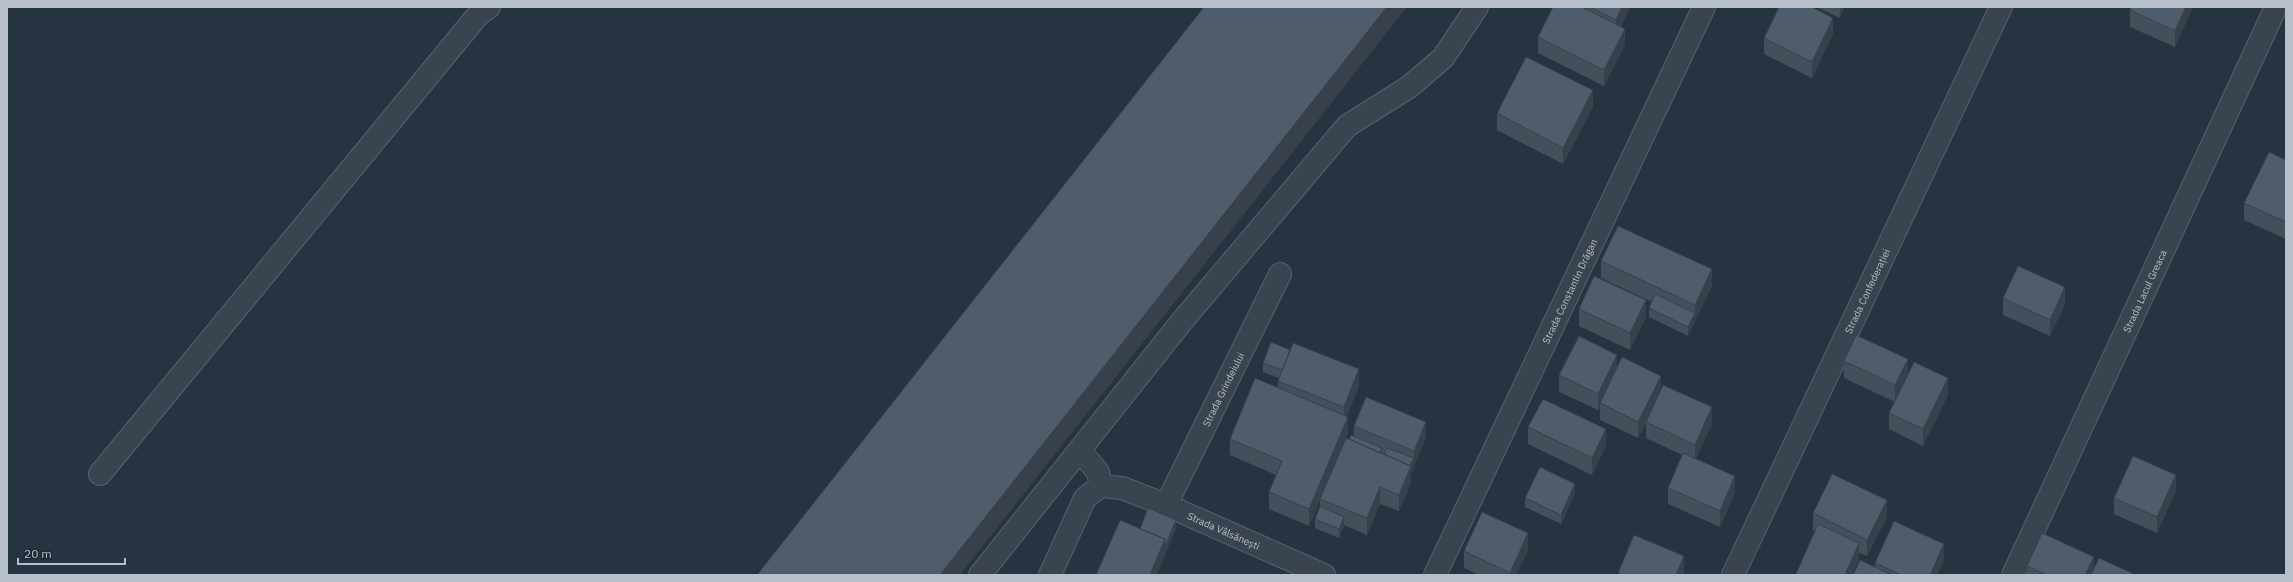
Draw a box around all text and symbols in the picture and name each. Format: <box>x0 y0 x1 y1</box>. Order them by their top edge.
street label: Strada Constantin Drăgan <box>1539 237 1600 346</box>
street label: Strada Confederației <box>1842 247 1893 336</box>
street label: Strada Lacul Greaca <box>2120 247 2170 335</box>
street label: Strada Grindeiului <box>1200 350 1247 429</box>
street label: Strada Vâlsănești <box>1185 509 1262 553</box>
scale bar <box>18 540 125 566</box>
text: 20 m <box>24 546 52 561</box>

